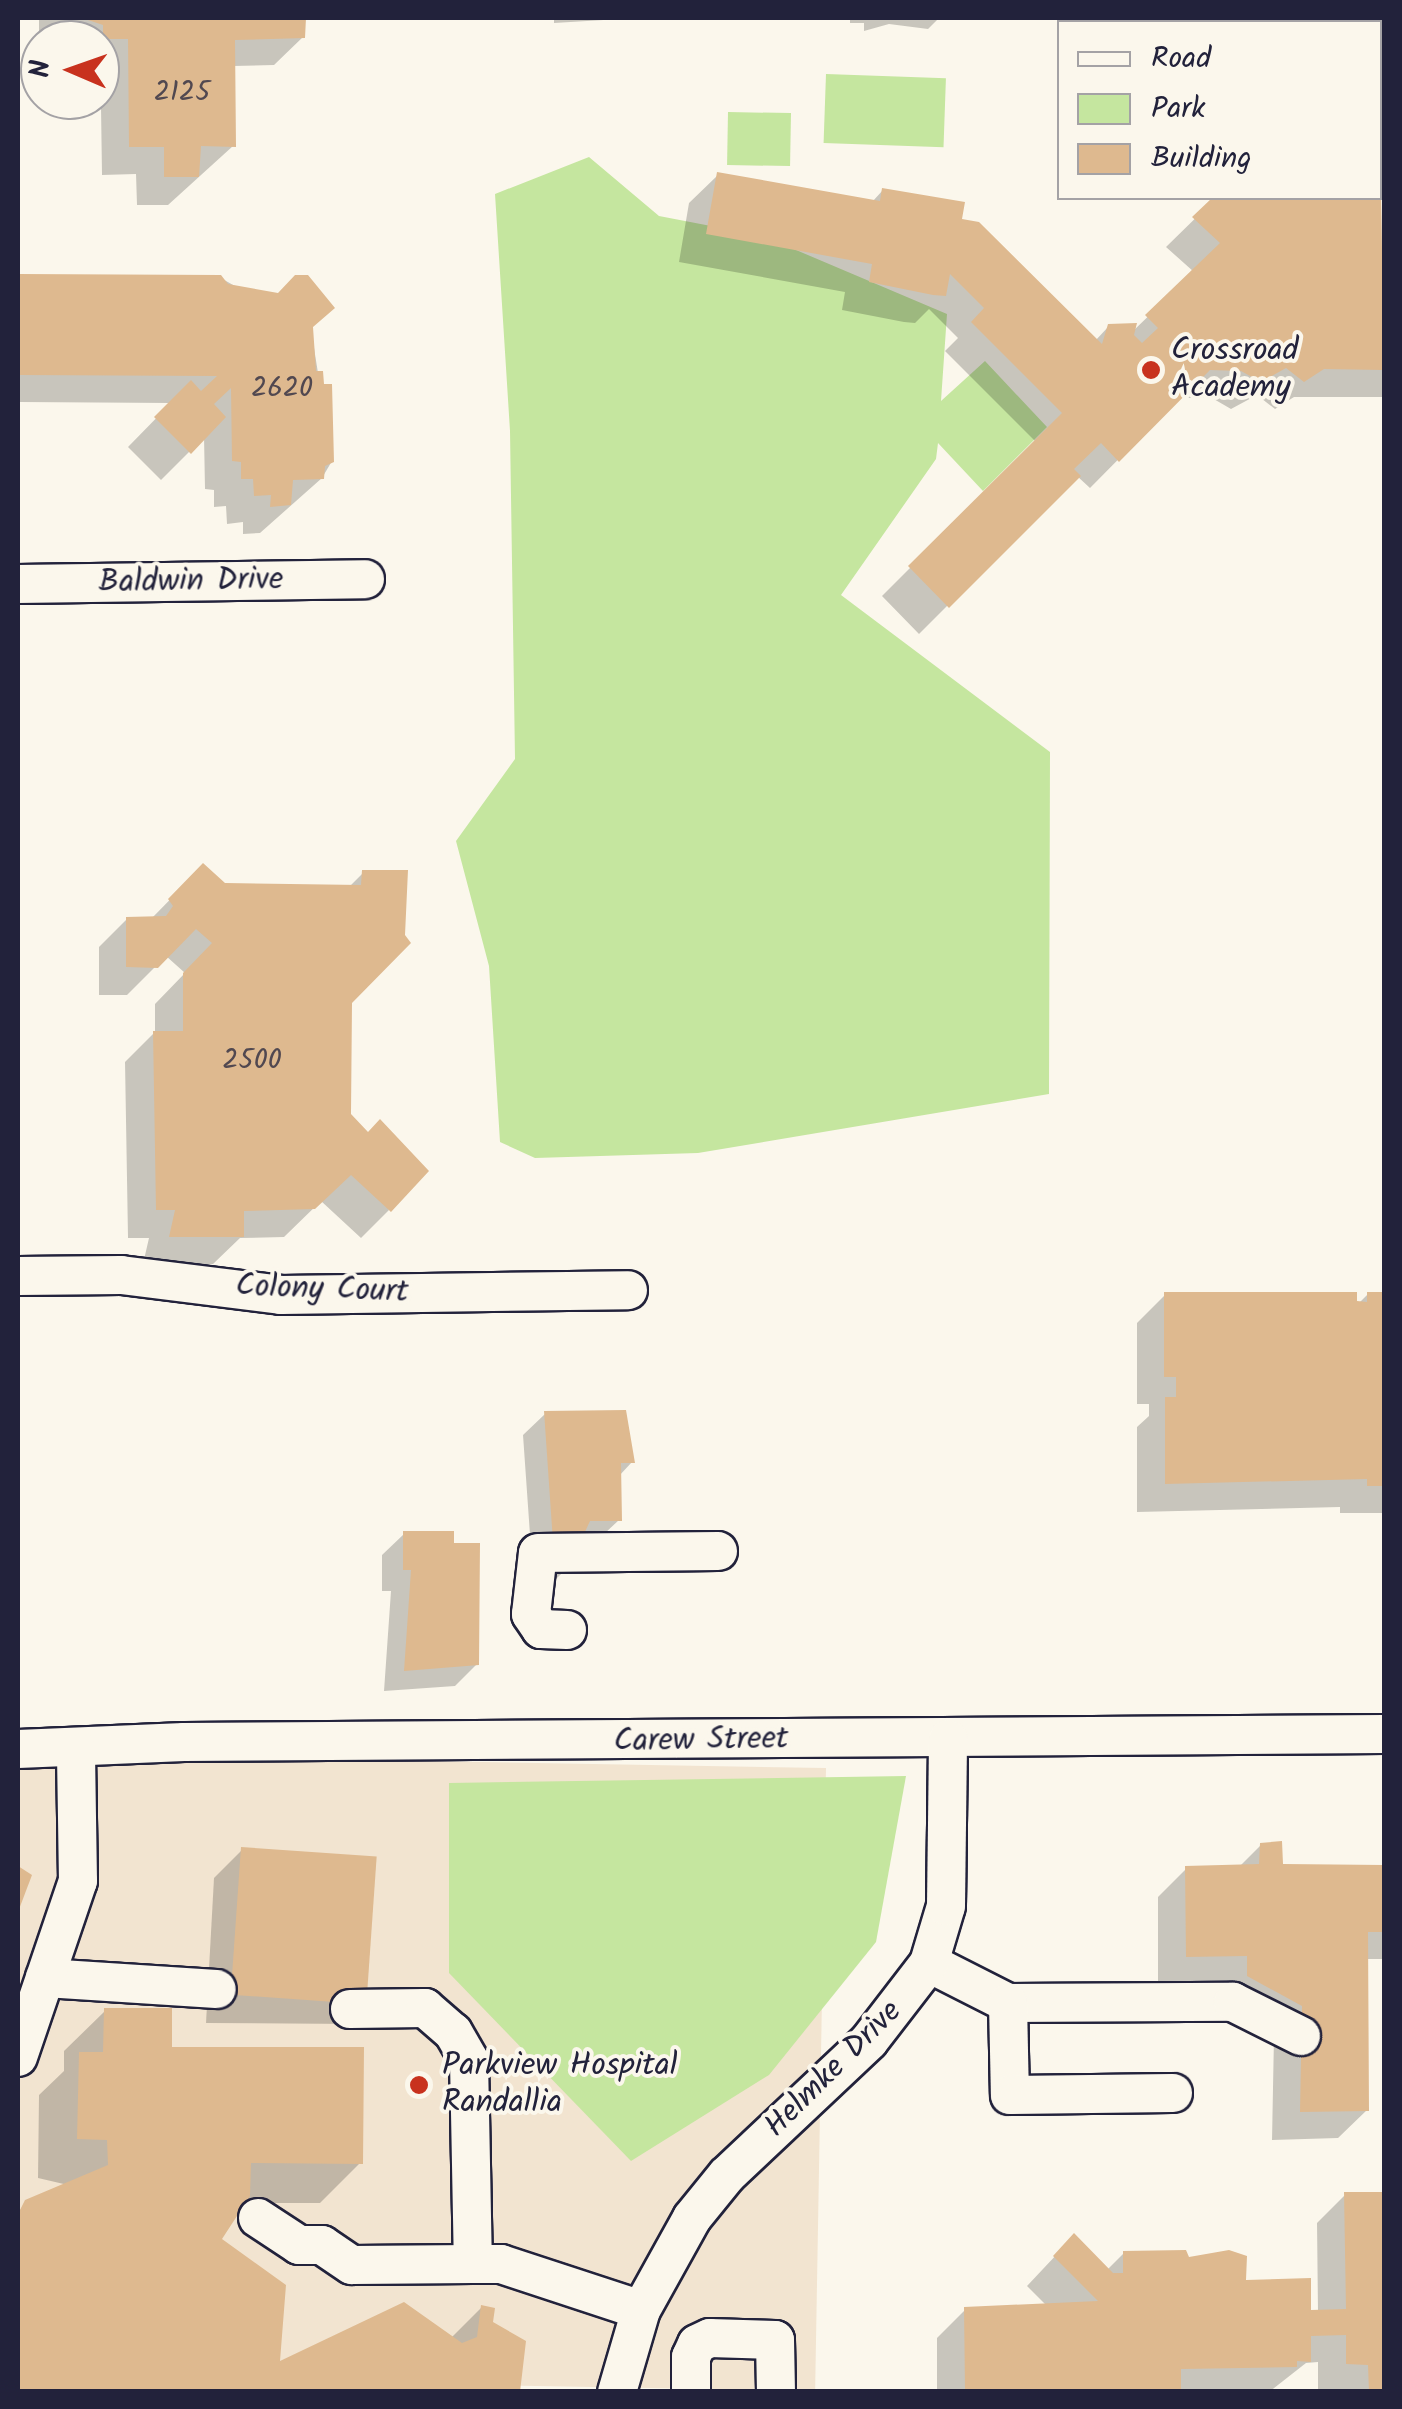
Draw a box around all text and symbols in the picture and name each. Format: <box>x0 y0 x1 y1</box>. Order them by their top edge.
north arrow <box>20 20 120 120</box>
legend <box>1057 20 1382 200</box>
text: Road <box>1151 35 1211 83</box>
text: N <box>19 59 64 79</box>
house number: 2125 <box>154 76 210 110</box>
text: Park <box>1151 85 1205 133</box>
text: Building <box>1151 135 1251 183</box>
place label: Crossroad Academy <box>1171 333 1299 408</box>
marker: Crossroad Academy <box>1140 359 1162 381</box>
house number: 2620 <box>251 372 313 406</box>
street label: Baldwin Drive <box>98 561 284 603</box>
house number: 2500 <box>222 1044 282 1078</box>
street label: Colony Court <box>235 1268 409 1312</box>
street label: Carew Street <box>613 1720 789 1762</box>
street label: Helmke Drive <box>757 1993 911 2147</box>
place label: Parkview Hospital Randallia <box>442 2048 678 2123</box>
marker: Parkview Hospital Randallia <box>406 2072 432 2098</box>

